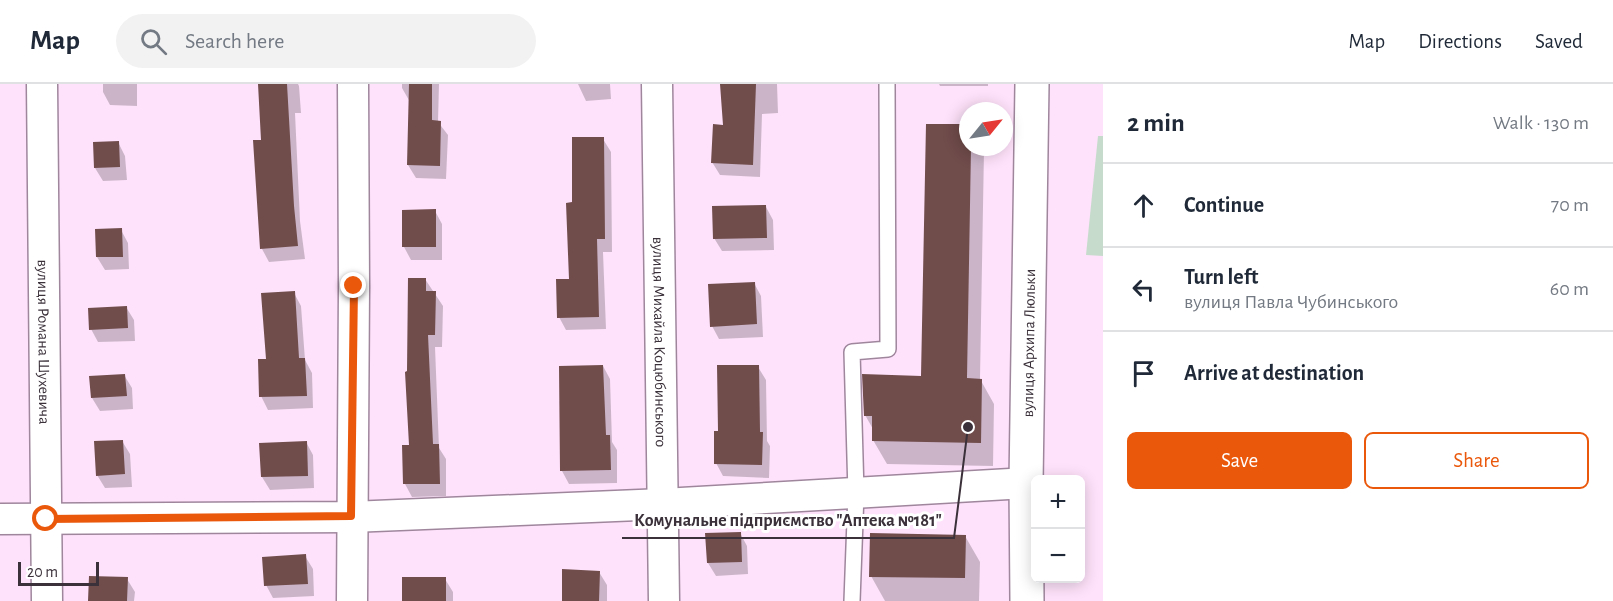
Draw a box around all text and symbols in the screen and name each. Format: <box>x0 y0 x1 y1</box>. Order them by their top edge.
search box <box>116 14 536 68</box>
icon: search <box>137 25 170 58</box>
text: Map <box>30 27 80 55</box>
text: Search here <box>185 30 284 52</box>
text: Map <box>1349 31 1385 52</box>
text: Directions <box>1418 31 1502 52</box>
text: Saved <box>1535 31 1583 52</box>
north arrow <box>959 102 1013 156</box>
text: 2 min <box>1127 110 1185 136</box>
text: Walk · 130 m <box>1493 113 1589 133</box>
icon: ahead <box>1127 189 1160 222</box>
text: Continue <box>1184 194 1264 216</box>
text: 70 m <box>1551 195 1589 215</box>
street label: вулиця Михайла Коцюбинського <box>649 237 669 448</box>
street label: вулиця Романа Шухевича <box>34 259 52 425</box>
text: Turn left <box>1184 266 1258 288</box>
street label: вулиця Архипа Люльки <box>1020 269 1038 417</box>
route end <box>340 272 366 298</box>
icon: left <box>1127 273 1160 306</box>
text: 60 m <box>1550 279 1589 299</box>
text: вулиця Павла Чубинського <box>1184 292 1398 312</box>
icon: arrive <box>1127 357 1160 390</box>
text: Arrive at destination <box>1184 362 1364 384</box>
button: Save <box>1127 432 1352 489</box>
button: Share <box>1364 432 1589 489</box>
map controls <box>1031 475 1085 583</box>
button: + <box>1031 475 1085 529</box>
callout: Комунальне підприємство "Аптека №181" <box>622 502 954 538</box>
route start <box>32 505 58 531</box>
text: Комунальне підприємство "Аптека №181" <box>634 512 942 530</box>
button: − <box>1031 529 1085 583</box>
scale bar <box>18 559 99 586</box>
text: 20 m <box>27 564 58 580</box>

